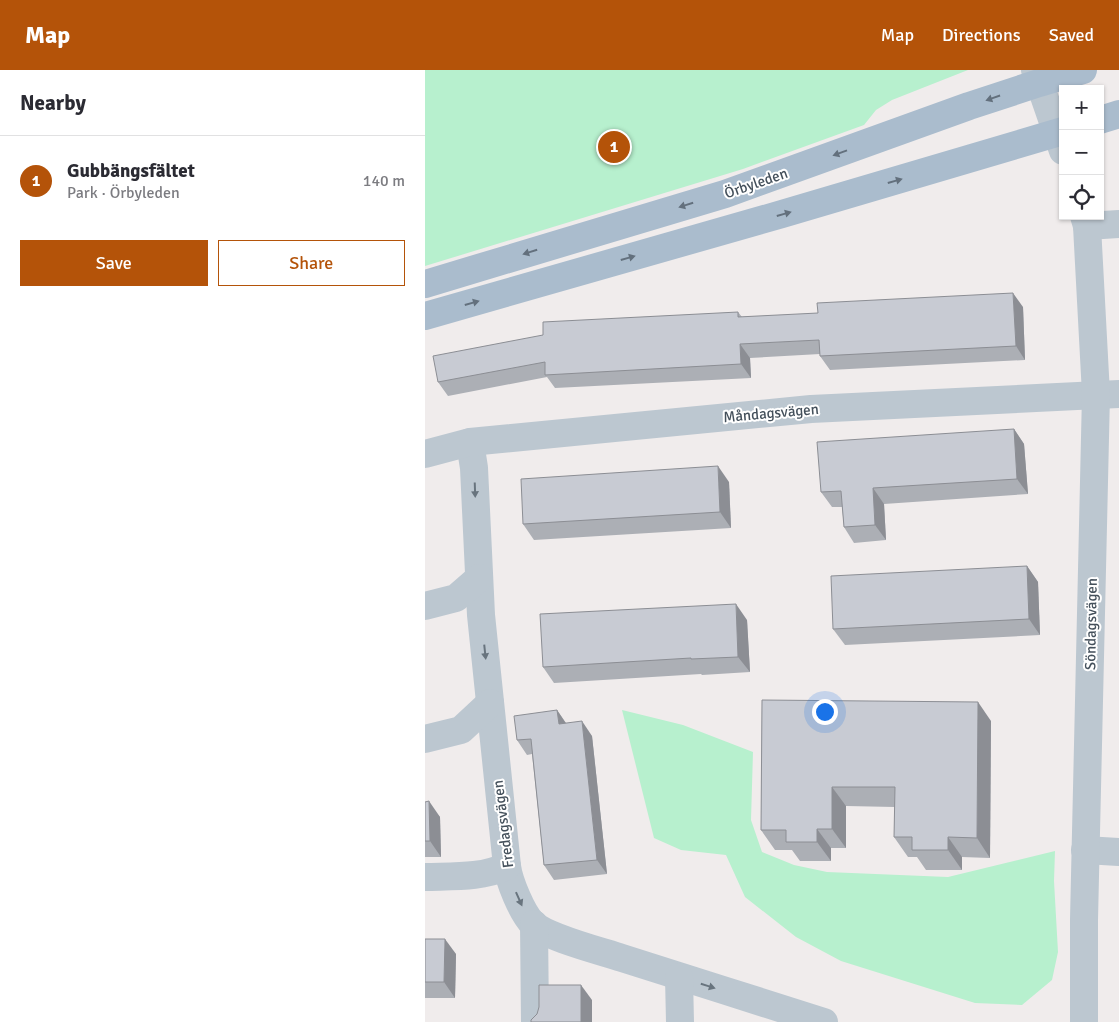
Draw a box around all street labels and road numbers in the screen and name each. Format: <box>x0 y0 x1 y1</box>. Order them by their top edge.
street label: Örbyleden <box>722 164 790 202</box>
street label: Måndagsvägen <box>722 400 820 426</box>
street label: Söndagsvägen <box>1081 578 1101 670</box>
street label: Fredagsvägen <box>489 779 517 869</box>

